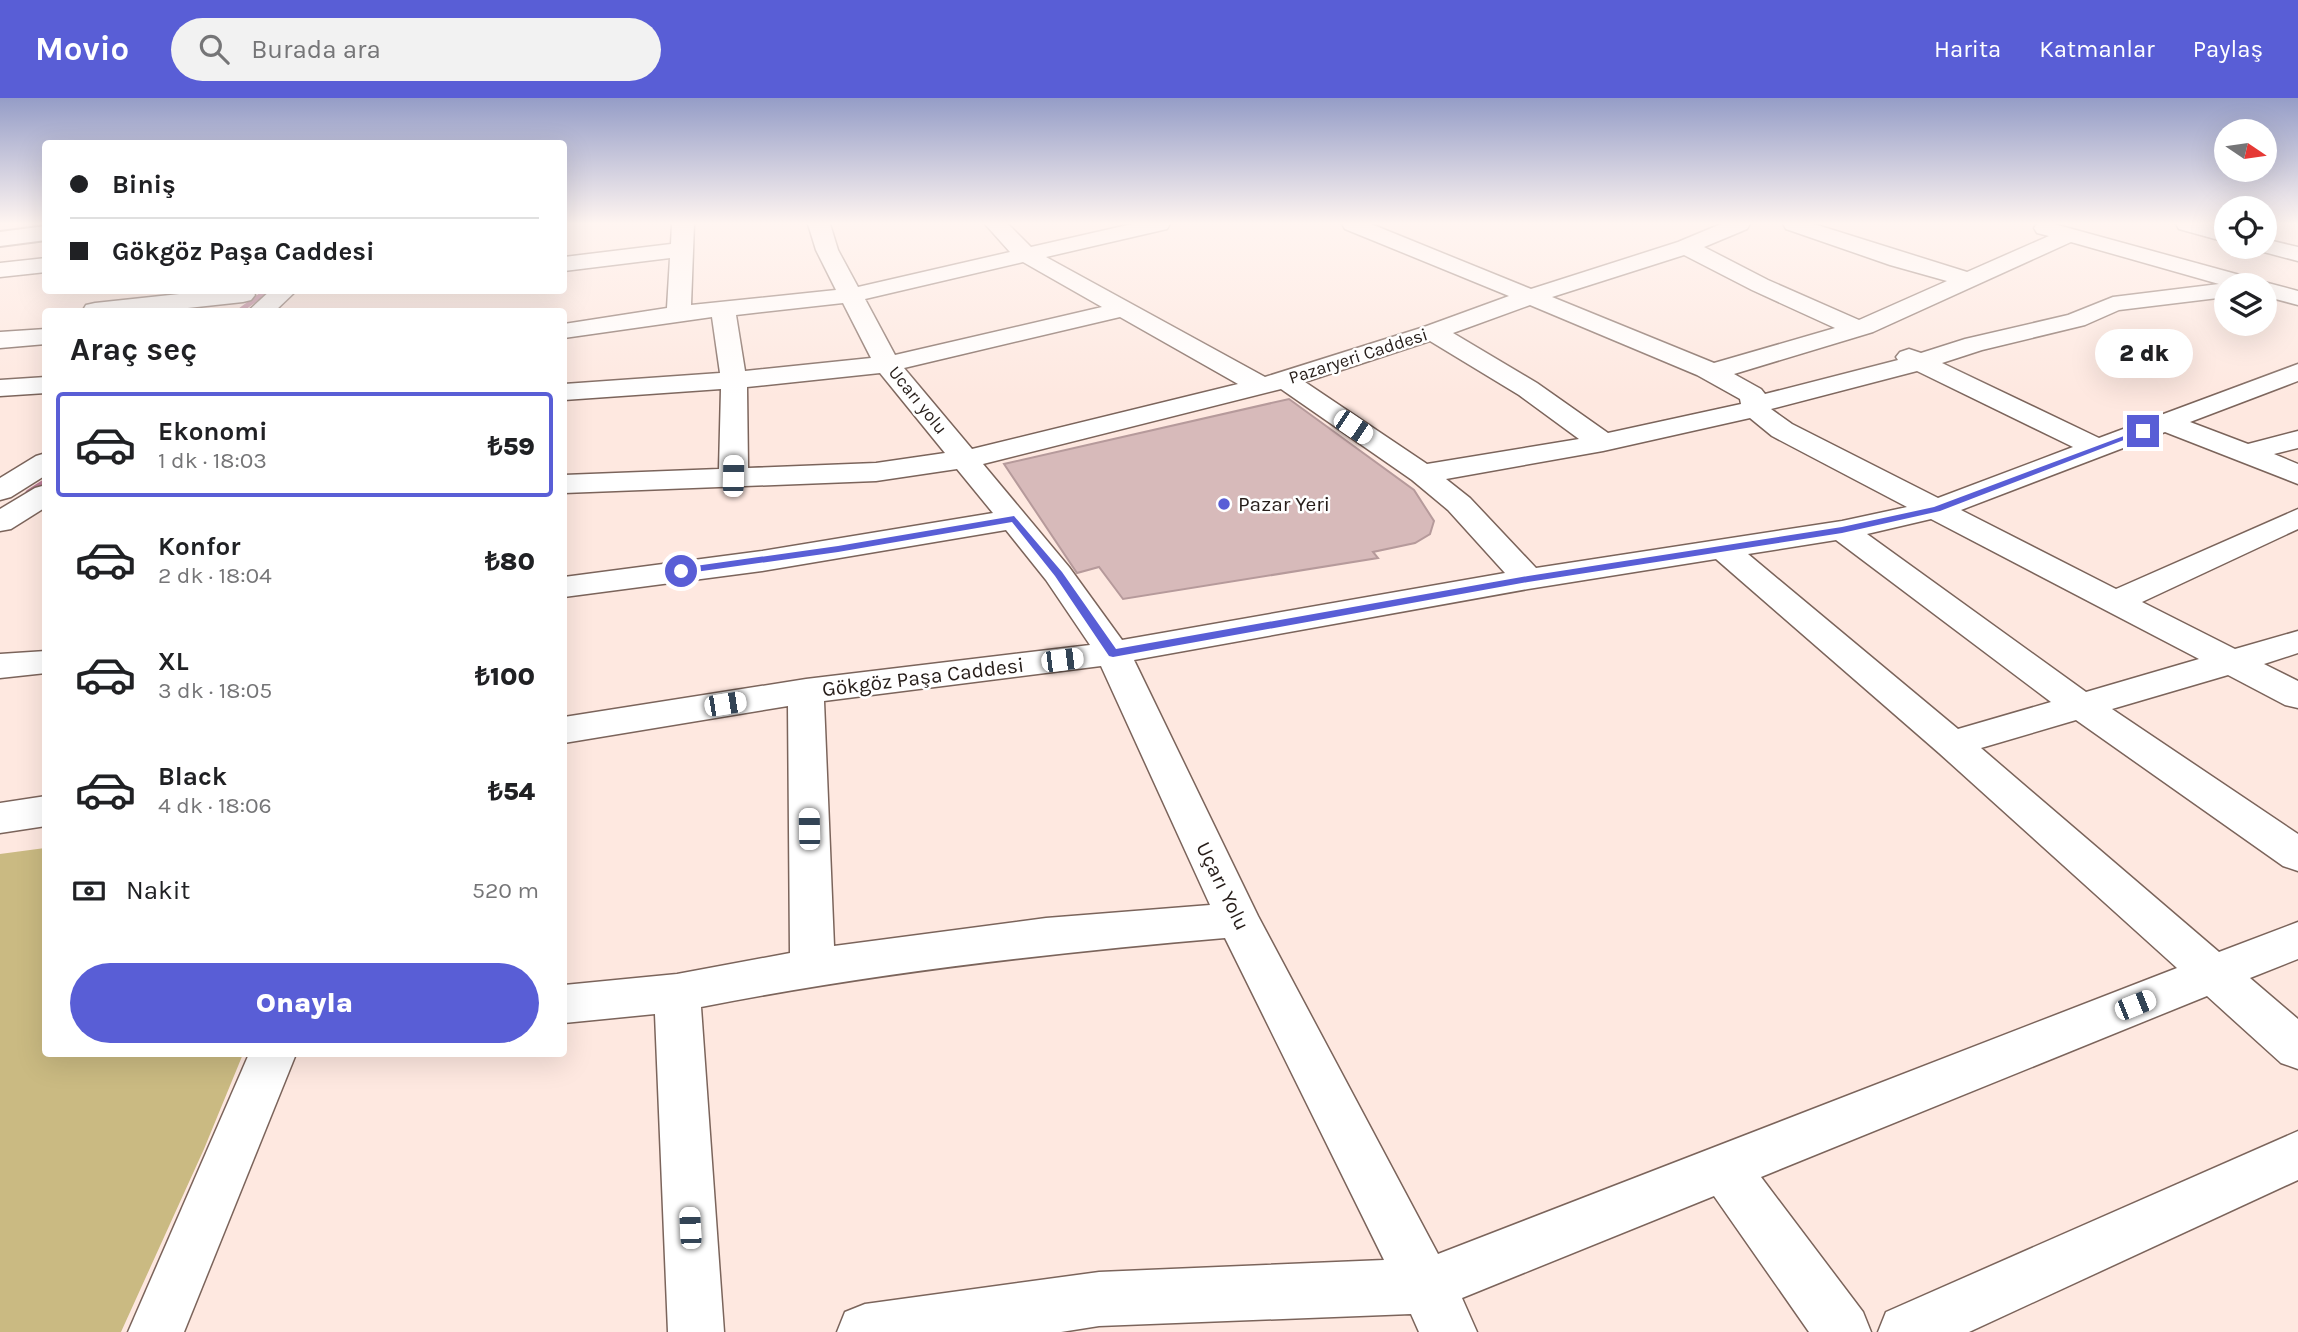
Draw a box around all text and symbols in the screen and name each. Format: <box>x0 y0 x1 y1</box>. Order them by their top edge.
search box <box>171 18 661 81</box>
text: Movio <box>35 30 129 68</box>
icon: search <box>195 30 233 68</box>
text: Burada ara <box>251 34 381 65</box>
text: Harita <box>1934 35 2001 63</box>
text: Katmanlar <box>2039 35 2155 63</box>
text: Paylaş <box>2193 35 2263 63</box>
north arrow <box>2214 119 2277 182</box>
map controls <box>2214 119 2277 336</box>
text: Biniş <box>112 169 176 200</box>
button: locate <box>2214 196 2277 259</box>
text: Gökgöz Paşa Caddesi <box>112 236 374 267</box>
button: layers <box>2214 273 2277 336</box>
street label: Pazaryeri Caddesi <box>1286 323 1430 389</box>
callout: 2 dk <box>2094 330 2192 378</box>
text: Araç seç <box>70 331 197 368</box>
text: 2 dk <box>2119 340 2169 367</box>
street label: Ucarı yolu <box>884 361 952 439</box>
car <box>1330 407 1377 447</box>
icon: car <box>74 413 137 476</box>
route end <box>2127 415 2159 447</box>
text: Ekonomi <box>158 416 267 447</box>
text: ₺59 <box>488 431 535 462</box>
text: 1 dk · 18:03 <box>158 447 267 474</box>
car <box>723 455 744 497</box>
place label: Pazar Yeri <box>1238 492 1330 516</box>
marker: Pazar Yeri <box>1216 496 1232 512</box>
icon: car <box>74 528 137 591</box>
text: Konfor <box>158 531 240 562</box>
text: ₺80 <box>485 546 535 577</box>
route start <box>665 555 697 587</box>
text: 2 dk · 18:04 <box>158 562 272 589</box>
icon: car <box>74 643 137 706</box>
text: XL <box>158 646 189 677</box>
car <box>1040 647 1085 673</box>
street label: Gökgöz Paşa Caddesi <box>821 653 1025 701</box>
text: ₺100 <box>475 661 535 692</box>
text: 3 dk · 18:05 <box>158 677 272 704</box>
car <box>703 690 748 718</box>
icon: car <box>74 758 137 821</box>
text: Black <box>158 761 227 792</box>
text: ₺54 <box>488 776 535 807</box>
text: 4 dk · 18:06 <box>158 792 272 819</box>
car <box>799 808 820 850</box>
street label: Uçarı Yolu <box>1191 838 1255 934</box>
icon: cash <box>70 872 108 910</box>
text: Nakit <box>126 875 190 906</box>
text: 520 m <box>472 877 539 904</box>
button: Onayla <box>70 963 539 1043</box>
car <box>2112 987 2159 1023</box>
car <box>679 1206 702 1250</box>

